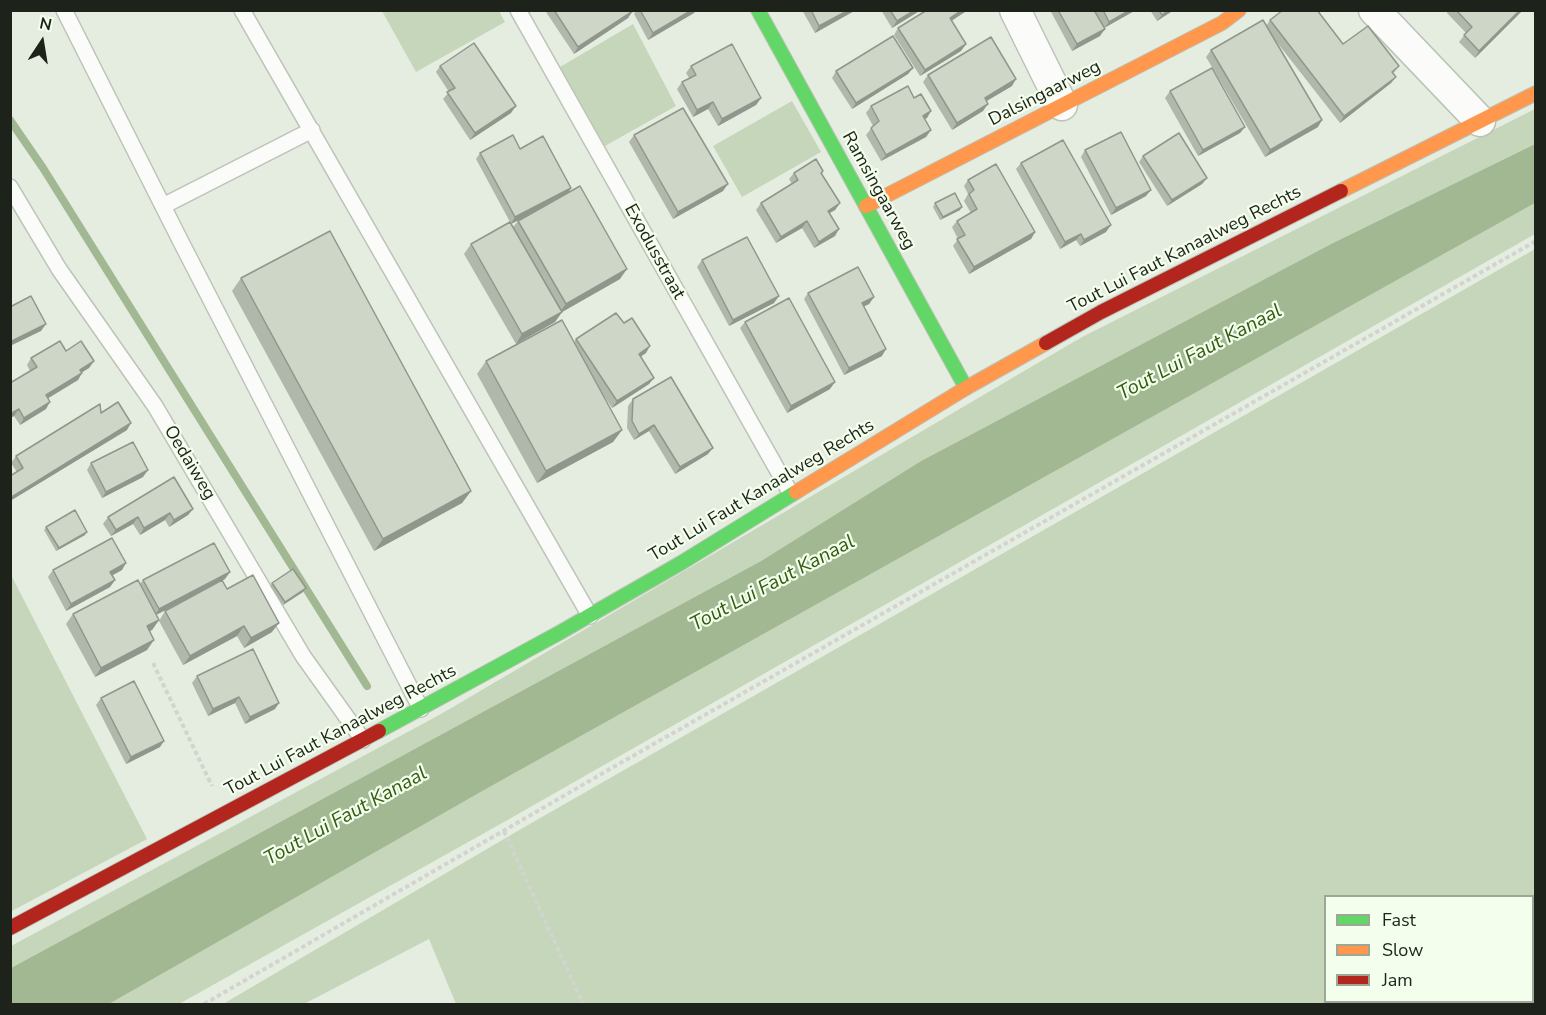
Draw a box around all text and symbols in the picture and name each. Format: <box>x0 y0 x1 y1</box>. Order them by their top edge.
north arrow <box>12 12 72 72</box>
text: N <box>38 12 54 36</box>
street label: Dalsingaarweg <box>985 56 1105 132</box>
street label: Ramsingaarweg <box>837 128 919 254</box>
street label: Tout Lui Faut Kanaalweg Rechts <box>1065 182 1305 318</box>
street label: Exodusstraat <box>619 201 689 303</box>
water label: Tout Lui Faut Kanaal <box>1114 300 1286 406</box>
street label: Tout Lui Faut Kanaalweg Rechts <box>645 415 879 567</box>
street label: Oedaiweg <box>158 422 220 504</box>
water label: Tout Lui Faut Kanaal <box>687 531 859 637</box>
street label: Tout Lui Faut Kanaalweg Rechts <box>222 661 460 801</box>
water label: Tout Lui Faut Kanaal <box>260 762 432 872</box>
legend <box>1324 895 1534 1003</box>
text: Fast <box>1382 908 1416 932</box>
text: Slow <box>1382 938 1423 962</box>
text: Jam <box>1382 968 1413 992</box>

